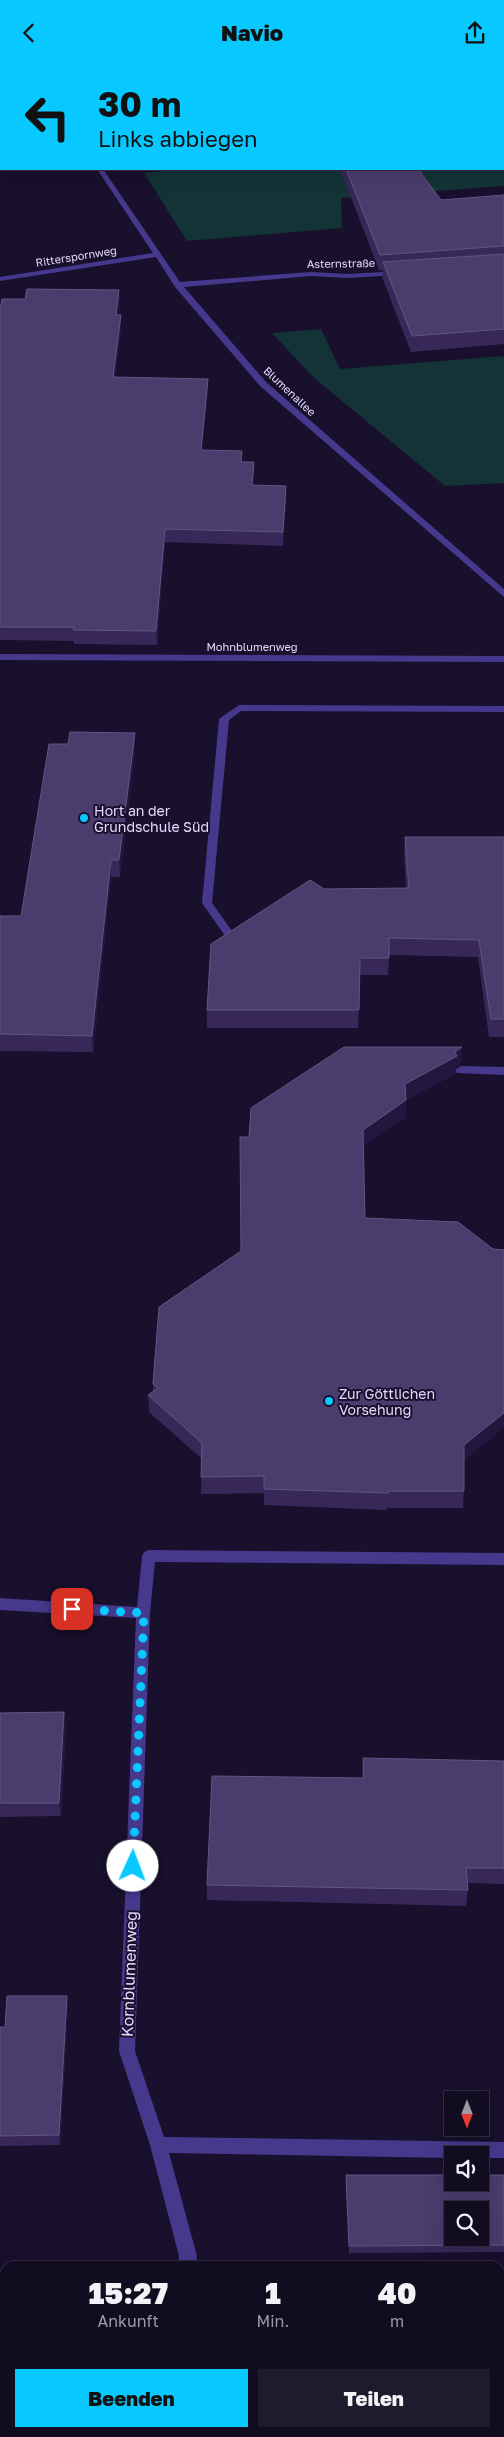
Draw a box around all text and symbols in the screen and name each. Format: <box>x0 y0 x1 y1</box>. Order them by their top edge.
icon: back <box>15 19 43 47</box>
text: Navio <box>221 19 283 46</box>
icon: share <box>461 19 489 47</box>
text: 30 m <box>98 83 181 125</box>
icon: left <box>15 85 80 150</box>
text: Links abbiegen <box>98 125 258 152</box>
street label: Ritterspornweg <box>35 243 117 269</box>
street label: Asternstraße <box>307 256 375 270</box>
street label: Blumenallee <box>261 364 319 418</box>
street label: Mohnblumenweg <box>206 640 298 653</box>
place label: Hort an der Grundschule Süd <box>94 802 209 835</box>
marker: Hort an der Grundschule Süd <box>78 812 90 824</box>
place label: Zur Göttlichen Vorsehung <box>339 1385 435 1418</box>
marker: Zur Göttlichen Vorsehung <box>323 1395 335 1407</box>
pin <box>51 1588 93 1630</box>
icon: arrive <box>58 1595 86 1623</box>
position arrow <box>106 1839 158 1891</box>
street label: Kornblumenweg <box>117 1911 141 2037</box>
north arrow <box>444 2091 489 2136</box>
map controls <box>444 2091 489 2246</box>
button: sound <box>444 2146 489 2191</box>
button: search <box>444 2201 489 2246</box>
text: 15:27 <box>88 2275 168 2311</box>
text: 1 <box>265 2275 281 2311</box>
text: 40 <box>378 2275 417 2311</box>
text: Ankunft <box>98 2311 159 2331</box>
text: Min. <box>257 2311 289 2331</box>
text: m <box>390 2311 404 2331</box>
button: Beenden <box>15 2369 248 2427</box>
button: Teilen <box>258 2369 490 2427</box>

